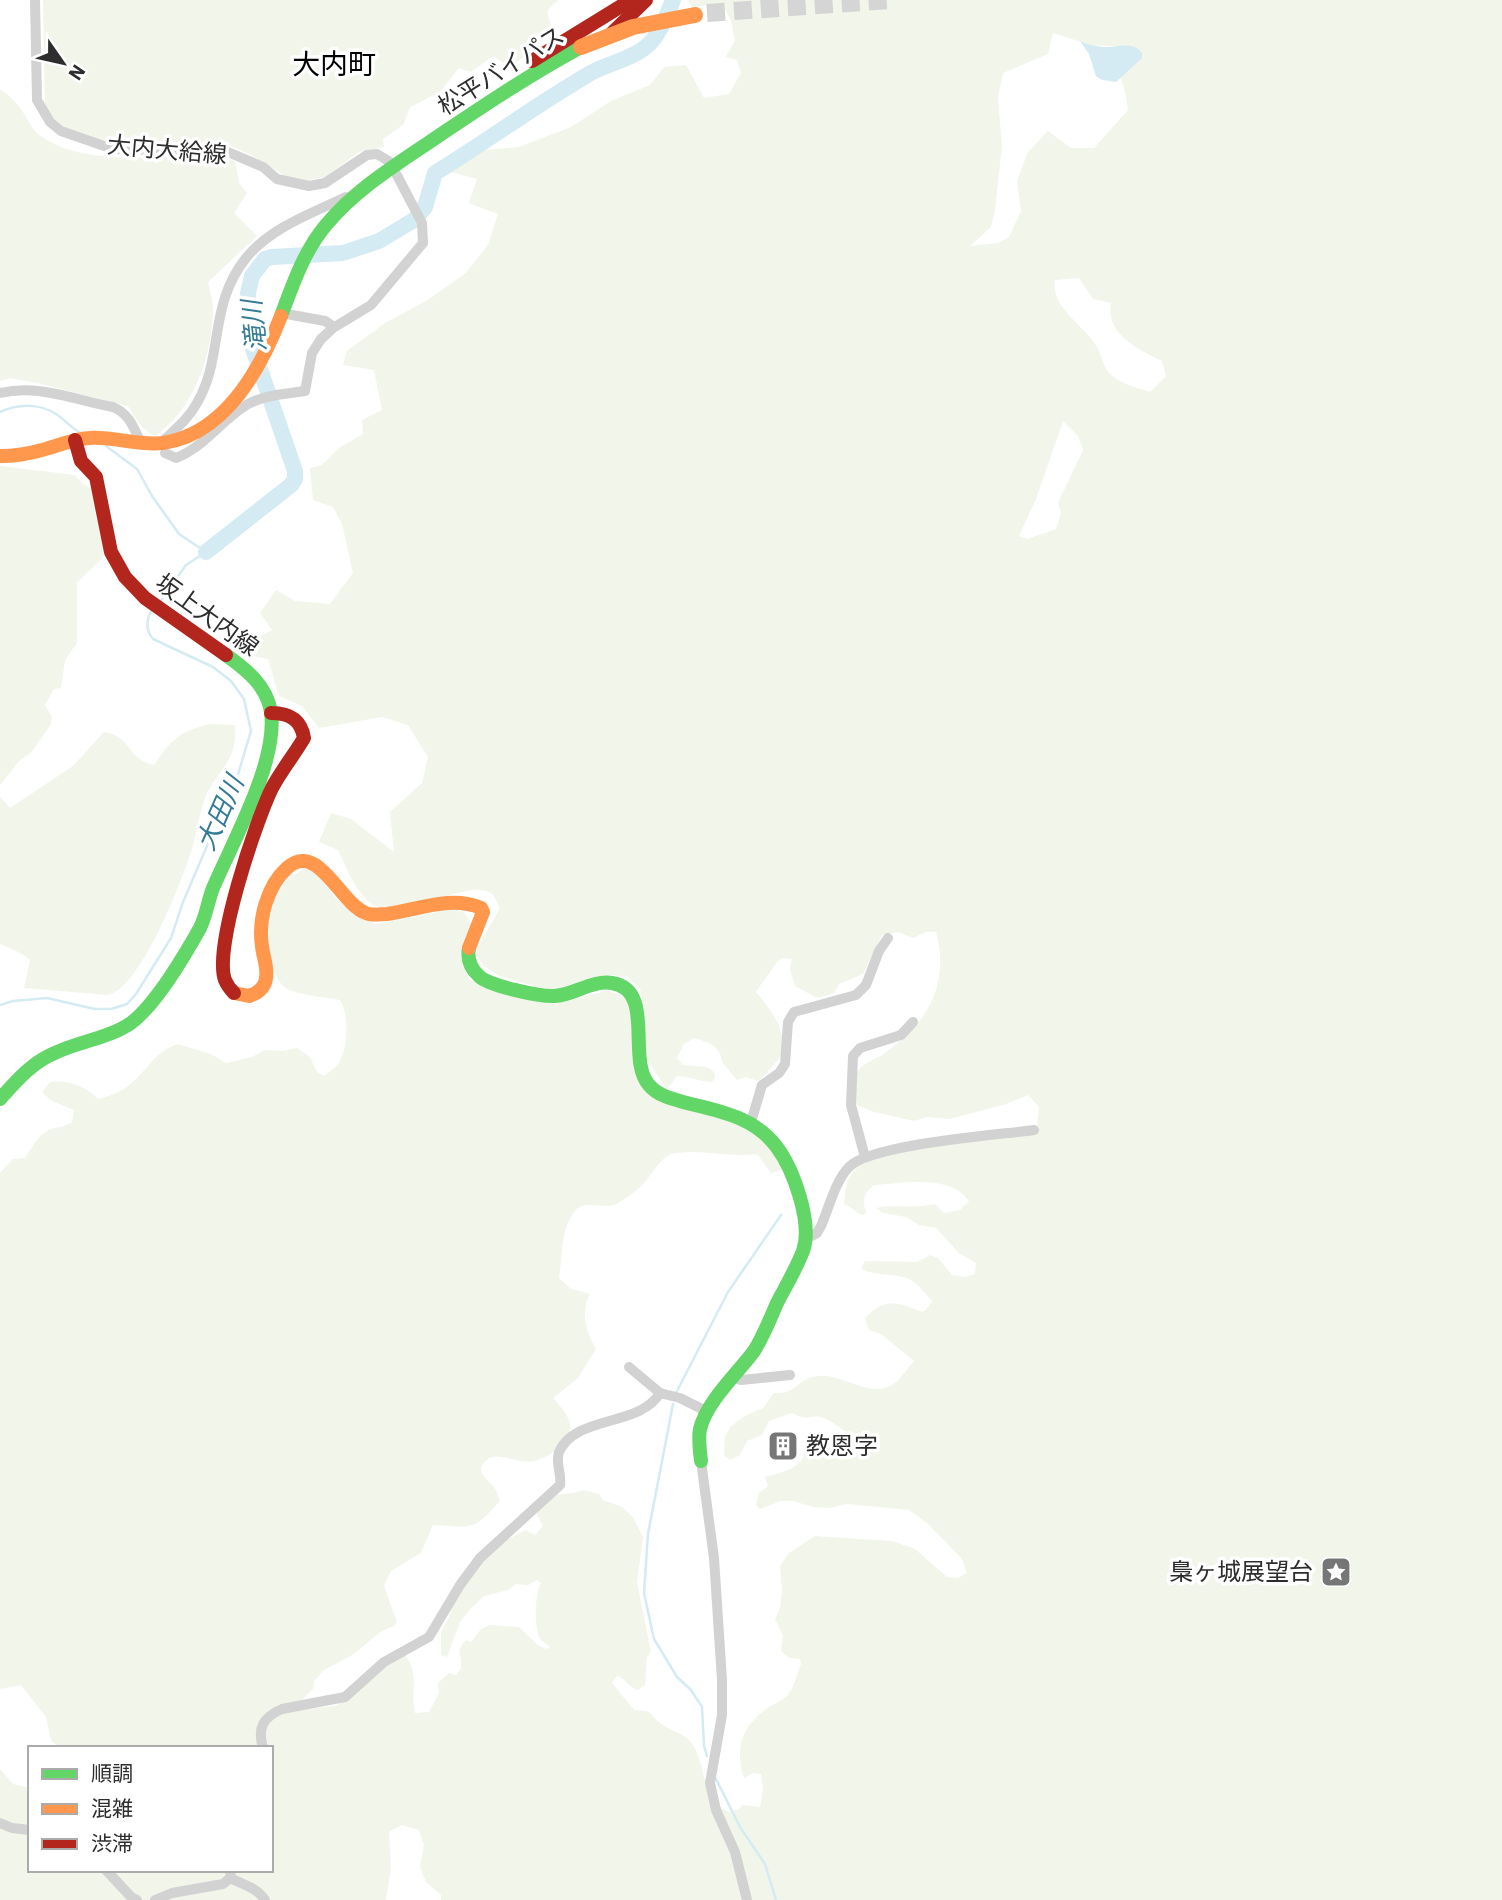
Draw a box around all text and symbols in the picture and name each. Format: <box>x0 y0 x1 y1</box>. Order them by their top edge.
street label: 松平バイパス <box>431 19 570 122</box>
north arrow <box>28 28 98 98</box>
district label: 大内町 <box>292 45 376 82</box>
text: N <box>63 60 91 85</box>
street label: 大内大給線 <box>106 128 228 170</box>
water label: 滝川 <box>233 295 273 354</box>
street label: 坂上大内線 <box>150 566 266 662</box>
water label: 大田川 <box>188 767 252 855</box>
building icon: 教恩字 <box>766 1429 800 1463</box>
place label: 教恩字 <box>806 1429 878 1461</box>
place label: 梟ヶ城展望台 <box>1169 1555 1313 1587</box>
place icon: 梟ヶ城展望台 <box>1319 1555 1353 1589</box>
legend <box>28 1746 273 1872</box>
text: 順調 <box>91 1759 133 1787</box>
text: 混雑 <box>91 1794 133 1822</box>
text: 渋滞 <box>91 1829 133 1857</box>

